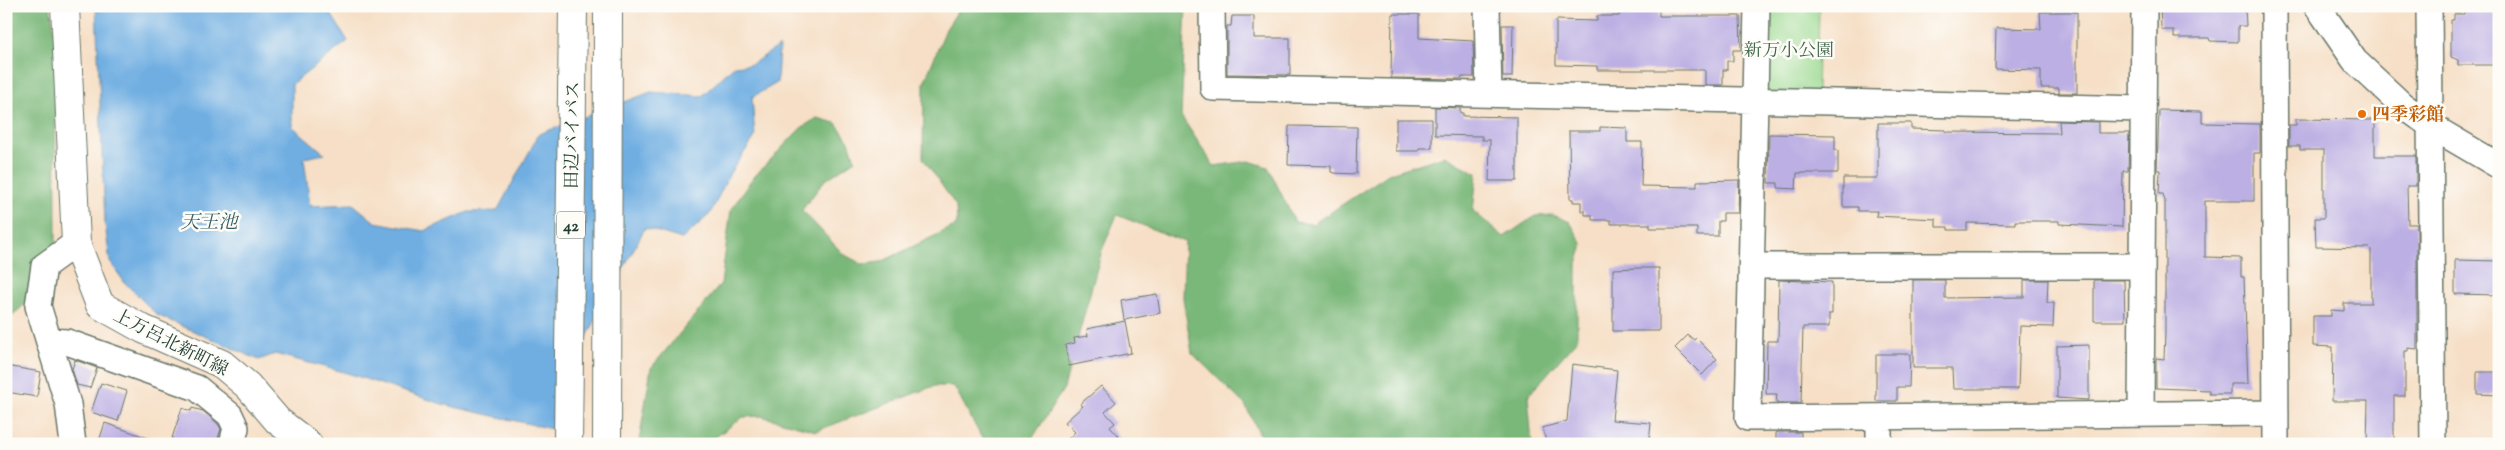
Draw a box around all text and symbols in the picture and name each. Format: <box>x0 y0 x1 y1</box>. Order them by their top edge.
park label: 新万小公園 <box>1744 39 1834 65</box>
street label: 田辺バイパス <box>560 81 588 189</box>
place label: 四季彩館 <box>2372 103 2444 129</box>
marker: 四季彩館 <box>2356 108 2368 120</box>
water label: 天王池 <box>180 210 239 237</box>
road number: 42 <box>557 212 585 238</box>
street label: 上万呂北新町線 <box>108 304 232 384</box>

